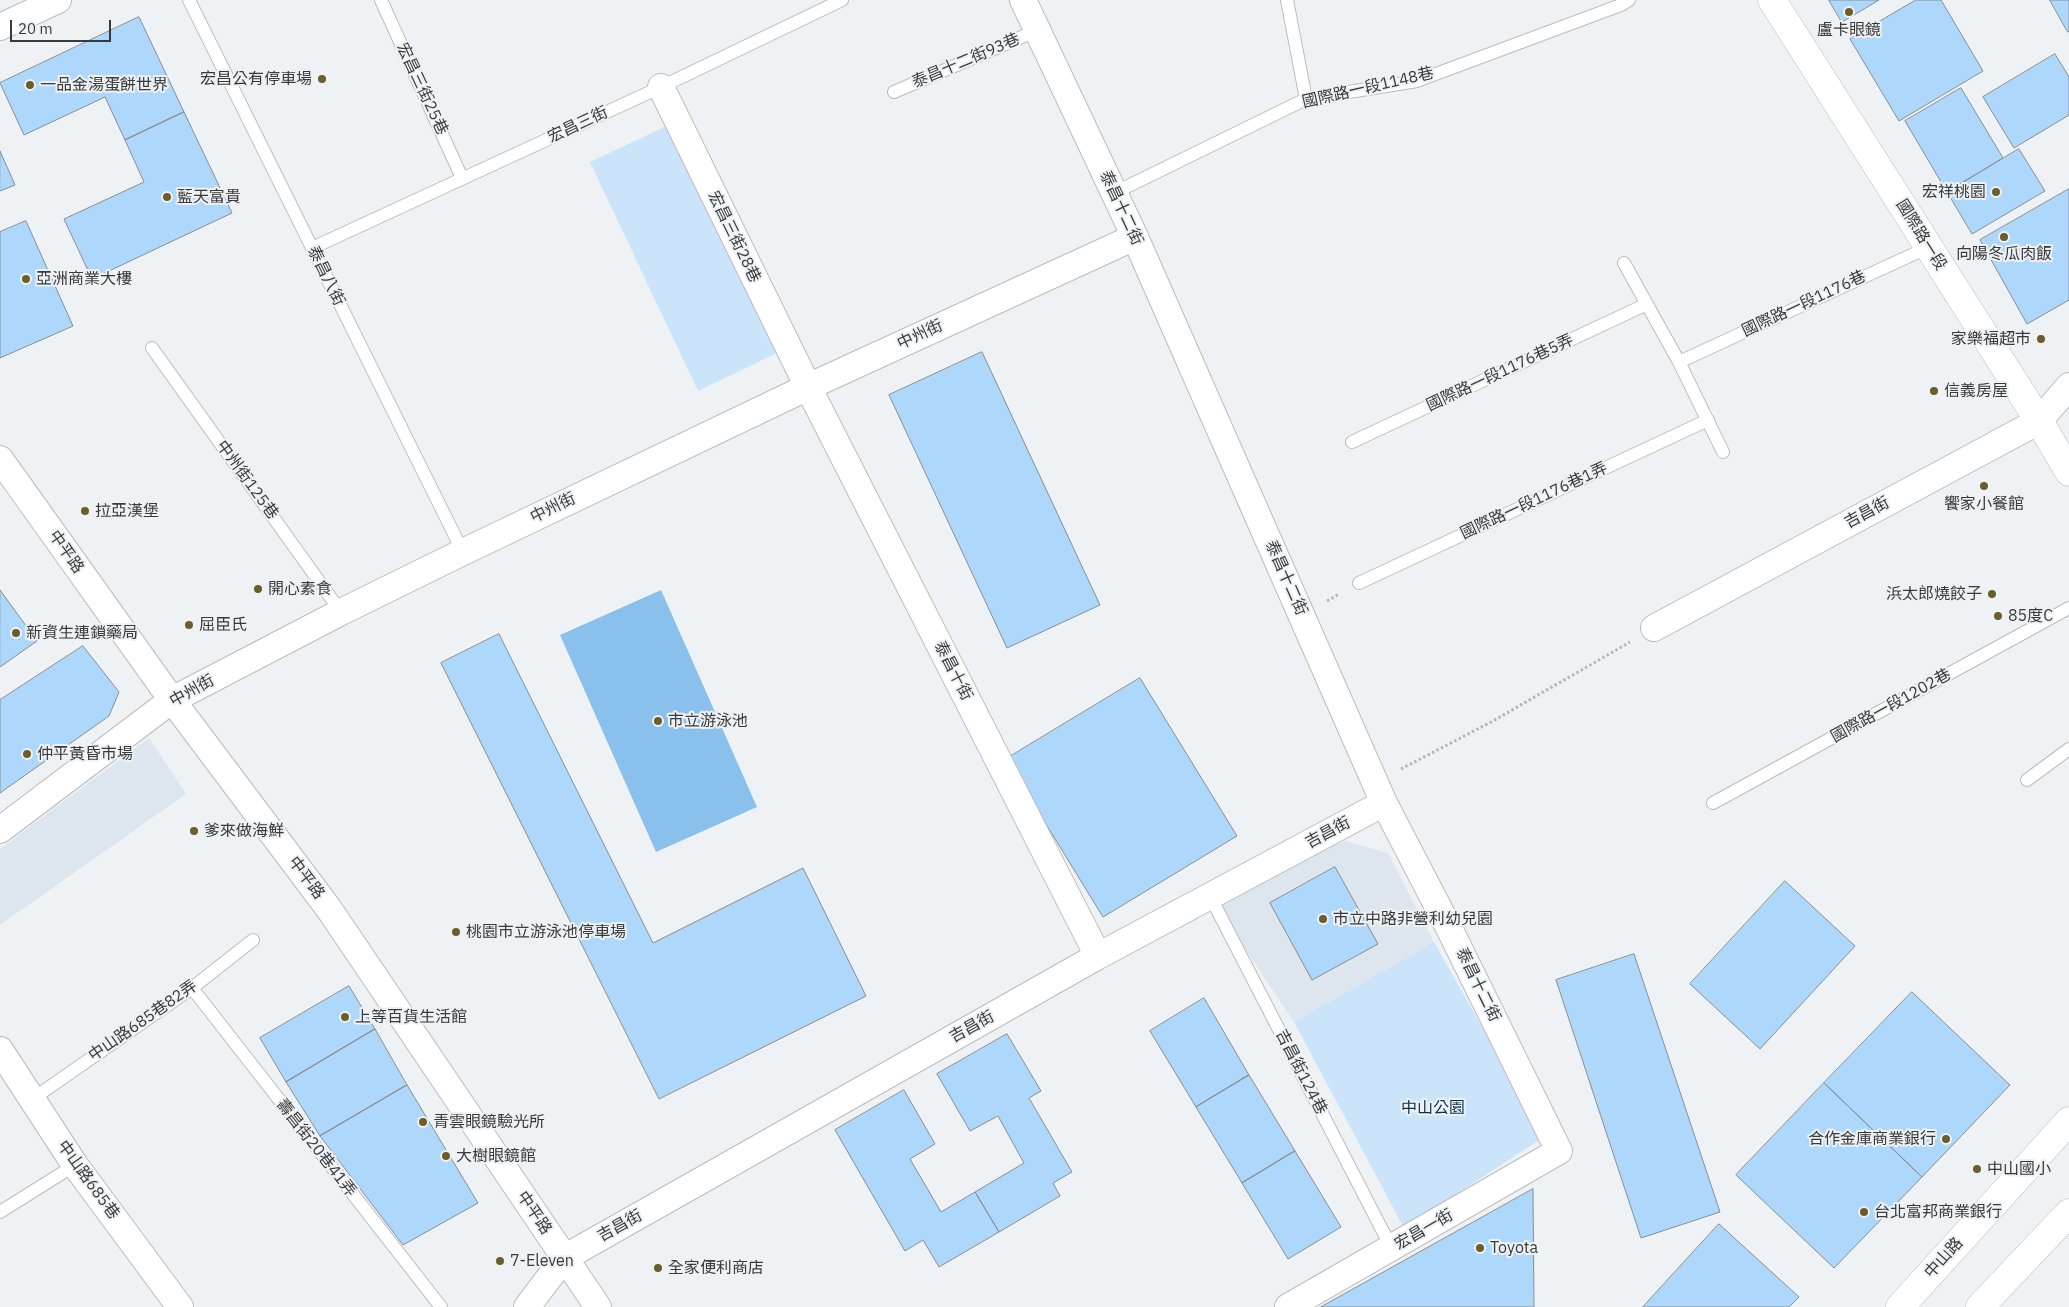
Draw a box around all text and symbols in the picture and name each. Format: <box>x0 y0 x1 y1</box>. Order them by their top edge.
marker: 盧卡眼鏡 <box>1843 6 1855 18</box>
scale bar <box>12 10 114 42</box>
text: 20 m <box>18 19 53 38</box>
place label: 盧卡眼鏡 <box>1817 20 1881 40</box>
street label: 泰昌十二街93巷 <box>909 30 1023 92</box>
street label: 宏昌三街25巷 <box>392 40 452 138</box>
street label: 國際路一段1148巷 <box>1300 64 1436 112</box>
place label: 宏昌公有停車場 <box>200 69 312 89</box>
marker: 宏昌公有停車場 <box>316 73 328 85</box>
place label: 一品金湯蛋餅世界 <box>40 75 168 95</box>
marker: 一品金湯蛋餅世界 <box>24 79 36 91</box>
street label: 宏昌三街 <box>545 103 611 147</box>
street label: 泰昌十二街 <box>1095 168 1147 248</box>
place label: 宏祥桃園 <box>1922 182 1986 202</box>
marker: 宏祥桃園 <box>1990 186 2002 198</box>
place label: 藍天富貴 <box>177 187 241 207</box>
street label: 宏昌三街28巷 <box>704 188 764 286</box>
marker: 藍天富貴 <box>161 191 173 203</box>
street label: 國際路一段 <box>1892 196 1950 274</box>
marker: 向陽冬瓜肉飯 <box>1998 231 2010 243</box>
street label: 泰昌八街 <box>303 243 349 309</box>
place label: 向陽冬瓜肉飯 <box>1956 244 2052 264</box>
street label: 國際路一段1176巷 <box>1739 267 1869 341</box>
place label: 亞洲商業大樓 <box>36 269 132 289</box>
marker: 亞洲商業大樓 <box>20 273 32 285</box>
street label: 中州街 <box>894 316 946 354</box>
place label: 家樂福超市 <box>1951 329 2031 349</box>
street label: 國際路一段1176巷5弄 <box>1423 330 1577 416</box>
marker: 家樂福超市 <box>2035 333 2047 345</box>
place label: 信義房屋 <box>1944 381 2008 401</box>
marker: 信義房屋 <box>1928 385 1940 397</box>
street label: 中州街125巷 <box>212 437 282 523</box>
street label: 國際路一段1176巷1弄 <box>1457 458 1611 544</box>
marker: 饗家小餐館 <box>1978 480 1990 492</box>
street label: 中州街 <box>527 489 579 527</box>
street label: 吉昌街 <box>1841 493 1893 533</box>
place label: 饗家小餐館 <box>1944 494 2024 514</box>
place label: 拉亞漢堡 <box>95 501 159 521</box>
marker: 拉亞漢堡 <box>79 505 91 517</box>
street label: 中平路 <box>44 527 88 577</box>
street label: 泰昌十二街 <box>1261 538 1311 618</box>
place label: 開心素食 <box>268 579 332 599</box>
marker: 開心素食 <box>252 583 264 595</box>
place label: 浜太郎燒餃子 <box>1886 584 1982 604</box>
marker: 浜太郎燒餃子 <box>1986 588 1998 600</box>
place label: 85度C <box>2008 606 2053 626</box>
marker: 85度C <box>1992 610 2004 622</box>
place label: 屈臣氏 <box>199 615 247 635</box>
marker: 屈臣氏 <box>183 619 195 631</box>
place label: 新資生連鎖藥局 <box>26 623 138 643</box>
marker: 新資生連鎖藥局 <box>10 627 22 639</box>
street label: 泰昌十街 <box>930 638 976 704</box>
street label: 國際路一段1202巷 <box>1828 665 1954 747</box>
street label: 中州街 <box>166 671 218 711</box>
place label: 市立游泳池 <box>668 711 748 731</box>
marker: 市立游泳池 <box>652 715 664 727</box>
place label: 仲平黃昏市場 <box>37 744 133 764</box>
marker: 仲平黃昏市場 <box>21 748 33 760</box>
street label: 吉昌街 <box>1302 813 1354 853</box>
place label: 爹來做海鮮 <box>204 821 284 841</box>
marker: 爹來做海鮮 <box>188 825 200 837</box>
street label: 中平路 <box>284 853 328 903</box>
place label: 市立中路非營利幼兒園 <box>1333 909 1493 929</box>
marker: 市立中路非營利幼兒園 <box>1317 913 1329 925</box>
place label: 桃園市立游泳池停車場 <box>466 922 626 942</box>
marker: 桃園市立游泳池停車場 <box>450 926 462 938</box>
street label: 泰昌十二街 <box>1452 945 1504 1025</box>
street label: 中山路685巷82弄 <box>85 976 201 1066</box>
place label: 上等百貨生活館 <box>355 1007 467 1027</box>
street label: 吉昌街 <box>946 1007 998 1047</box>
marker: 上等百貨生活館 <box>339 1011 351 1023</box>
street label: 吉昌街124巷 <box>1271 1026 1331 1118</box>
street label: 壽昌街20巷41弄 <box>272 1095 360 1201</box>
park label: 中山公園 <box>1401 1098 1465 1118</box>
place label: 青雲眼鏡驗光所 <box>433 1112 545 1132</box>
marker: 青雲眼鏡驗光所 <box>417 1116 429 1128</box>
place label: 合作金庫商業銀行 <box>1808 1129 1936 1149</box>
marker: 合作金庫商業銀行 <box>1940 1133 1952 1145</box>
street label: 中山路685巷 <box>53 1137 123 1223</box>
place label: 大樹眼鏡館 <box>456 1146 536 1166</box>
marker: 大樹眼鏡館 <box>440 1150 452 1162</box>
place label: 中山國小 <box>1987 1159 2051 1179</box>
marker: 中山國小 <box>1971 1163 1983 1175</box>
street label: 中平路 <box>513 1188 555 1238</box>
place label: 台北富邦商業銀行 <box>1874 1202 2002 1222</box>
street label: 吉昌街 <box>594 1206 646 1246</box>
street label: 宏昌一街 <box>1391 1206 1457 1254</box>
marker: 台北富邦商業銀行 <box>1858 1206 1870 1218</box>
street label: 中山路 <box>1921 1234 1967 1282</box>
place label: Toyota <box>1490 1238 1538 1258</box>
marker: Toyota <box>1474 1242 1486 1254</box>
place label: 7-Eleven <box>510 1251 574 1271</box>
marker: 7-Eleven <box>494 1255 506 1267</box>
place label: 全家便利商店 <box>668 1258 764 1278</box>
marker: 全家便利商店 <box>652 1262 664 1274</box>

